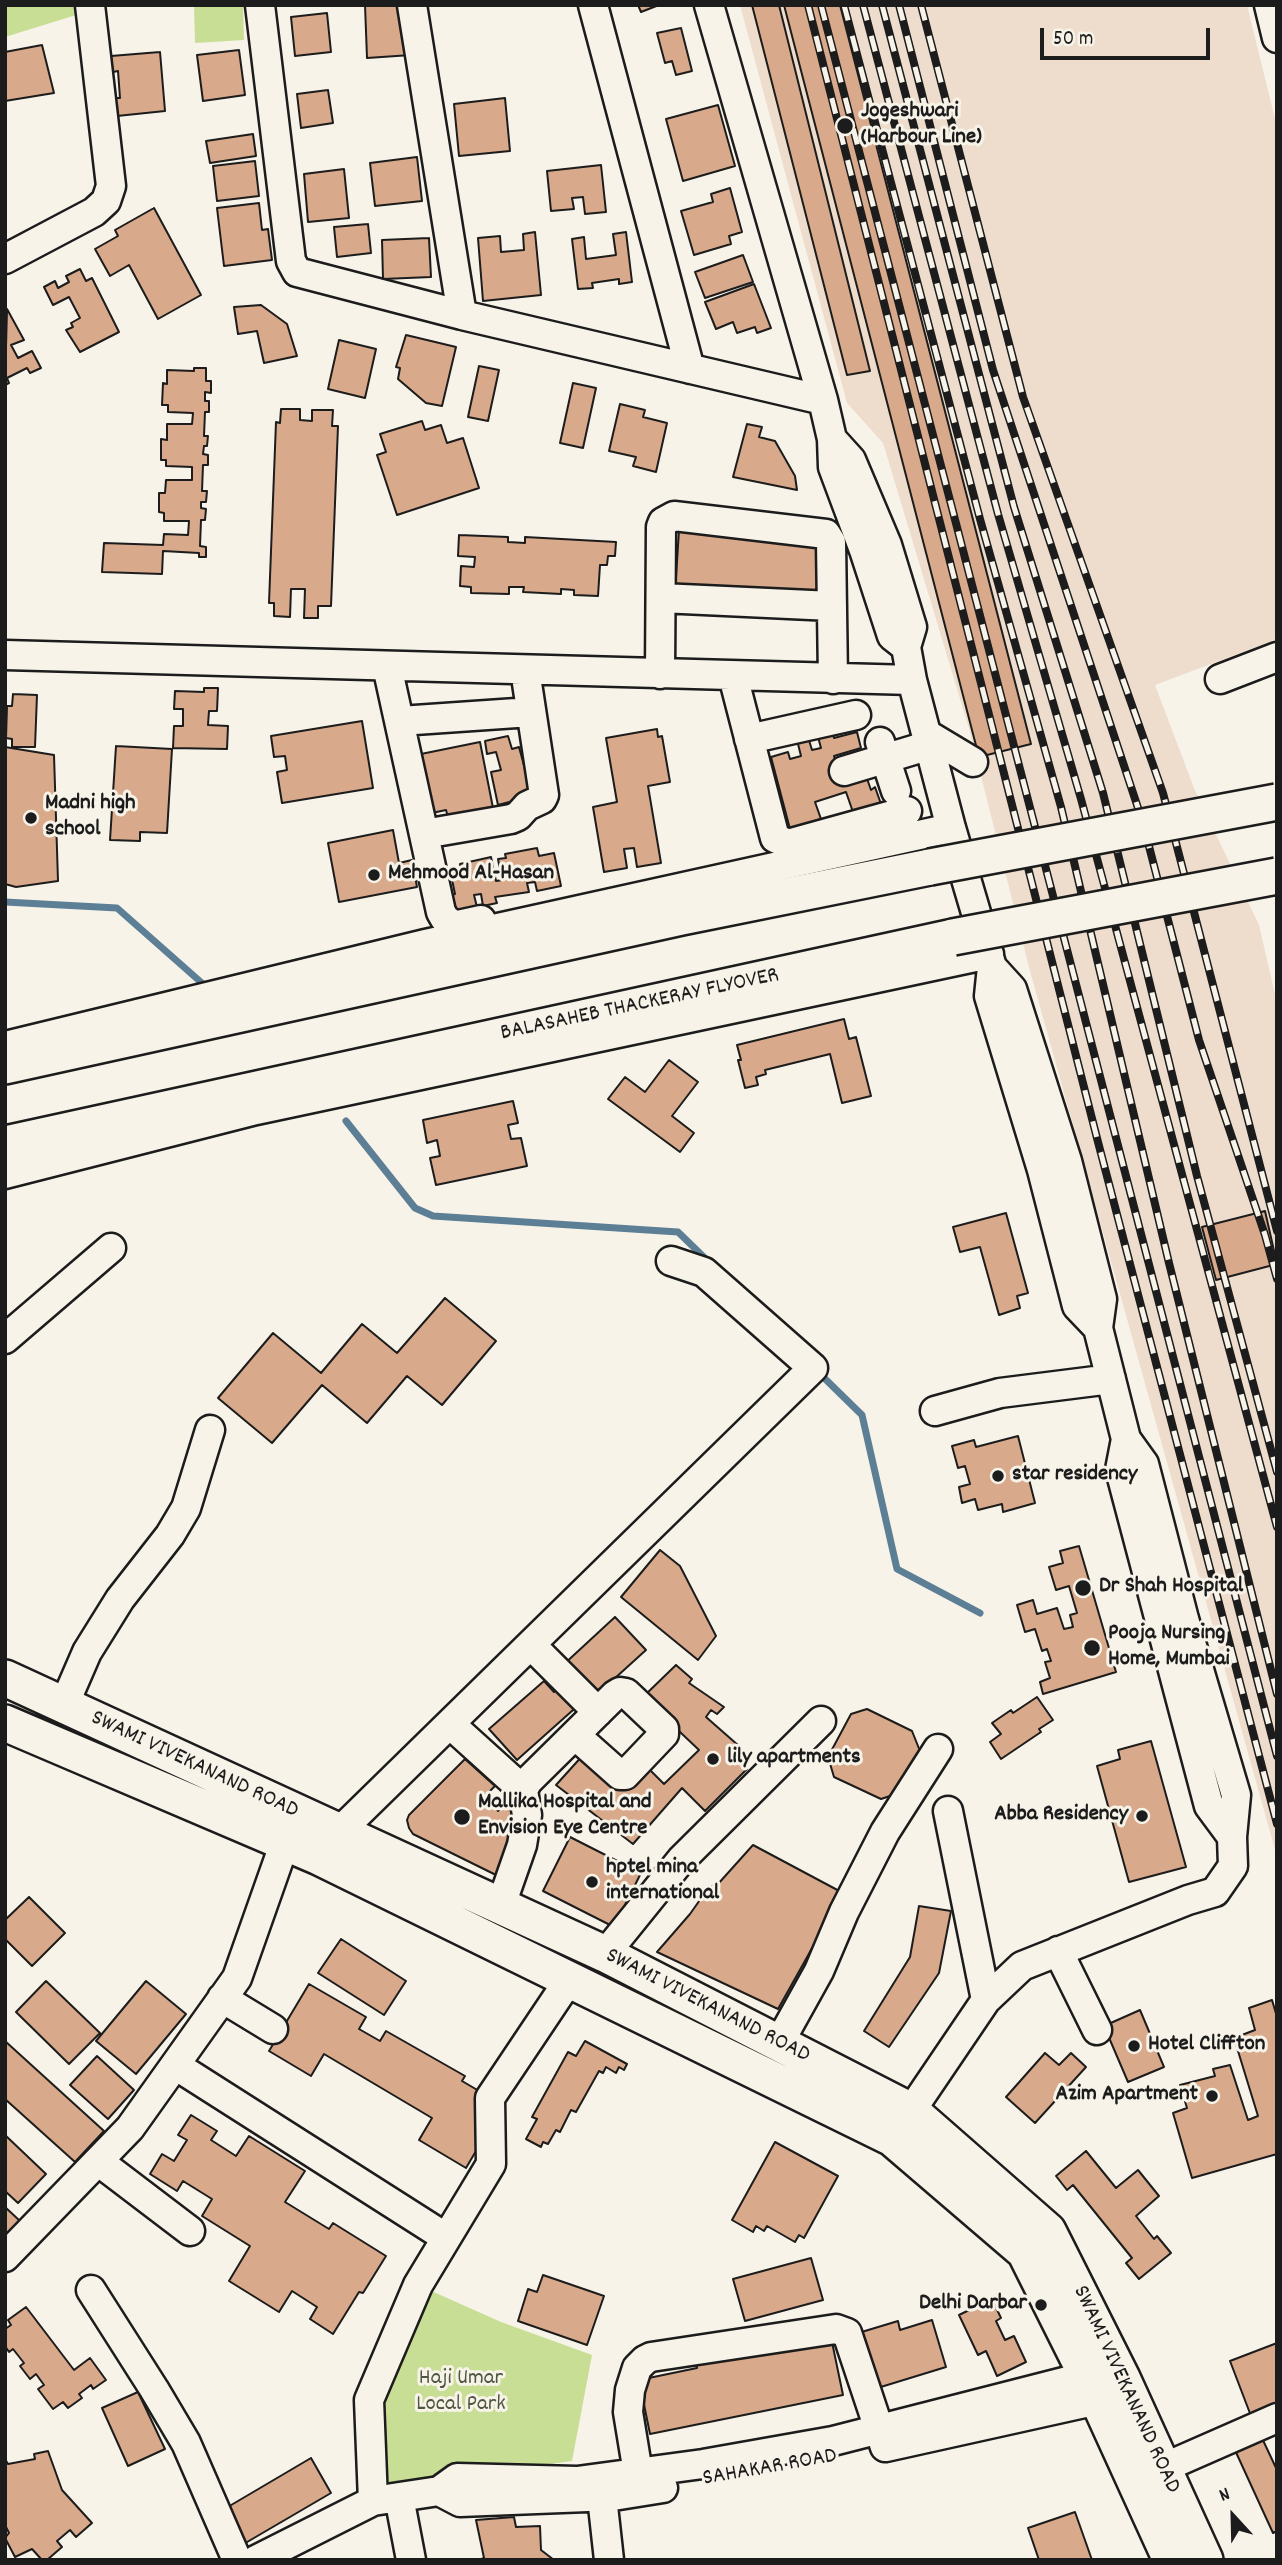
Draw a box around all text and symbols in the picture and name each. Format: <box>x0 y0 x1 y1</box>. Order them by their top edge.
scale bar <box>1044 14 1214 58</box>
text: 50 m <box>1053 25 1093 55</box>
place label: Jogeshwari (Harbour Line) <box>861 99 982 153</box>
marker: Jogeshwari (Harbour Line) <box>835 116 855 136</box>
place label: Madni high school <box>45 791 136 845</box>
marker: Madni high school <box>23 810 39 826</box>
place label: Mehmood Al-Hasan <box>388 861 554 889</box>
marker: Mehmood Al-Hasan <box>366 867 382 883</box>
street label: BALASAHEB THACKERAY FLYOVER <box>498 963 782 1049</box>
place label: star residency <box>1012 1462 1137 1490</box>
marker: star residency <box>990 1468 1006 1484</box>
place label: Dr Shah Hospital <box>1099 1574 1243 1602</box>
marker: Dr Shah Hospital <box>1073 1578 1093 1598</box>
place label: Pooja Nursing Home, Mumbai <box>1108 1621 1230 1675</box>
marker: Pooja Nursing Home, Mumbai <box>1082 1638 1102 1658</box>
street label: SWAMI VIVEKANAND ROAD <box>86 1706 302 1826</box>
place label: lily apartments <box>727 1745 861 1773</box>
marker: lily apartments <box>705 1751 721 1767</box>
place label: Mallika Hospital and Envision Eye Centre <box>478 1790 652 1844</box>
place label: Abba Residency <box>994 1802 1128 1830</box>
marker: Mallika Hospital and Envision Eye Centre <box>452 1807 472 1827</box>
marker: Abba Residency <box>1134 1808 1150 1824</box>
place label: hptel mina international <box>606 1855 719 1909</box>
marker: hptel mina international <box>584 1874 600 1890</box>
street label: SWAMI VIVEKANAND ROAD <box>600 1943 814 2071</box>
place label: Hotel Cliffton <box>1148 2032 1265 2060</box>
marker: Hotel Cliffton <box>1126 2038 1142 2054</box>
place label: Azim Apartment <box>1055 2082 1198 2110</box>
marker: Azim Apartment <box>1204 2088 1220 2104</box>
street label: SWAMI VIVEKANAND ROAD <box>1065 2282 1185 2498</box>
place label: Delhi Darbar <box>919 2291 1027 2319</box>
marker: Delhi Darbar <box>1033 2297 1049 2313</box>
park label: Haji Umar Local Park <box>416 2366 506 2420</box>
street label: SAHAKAR ROAD <box>701 2444 839 2494</box>
north arrow <box>1198 2481 1268 2551</box>
text: N <box>1216 2482 1234 2510</box>

